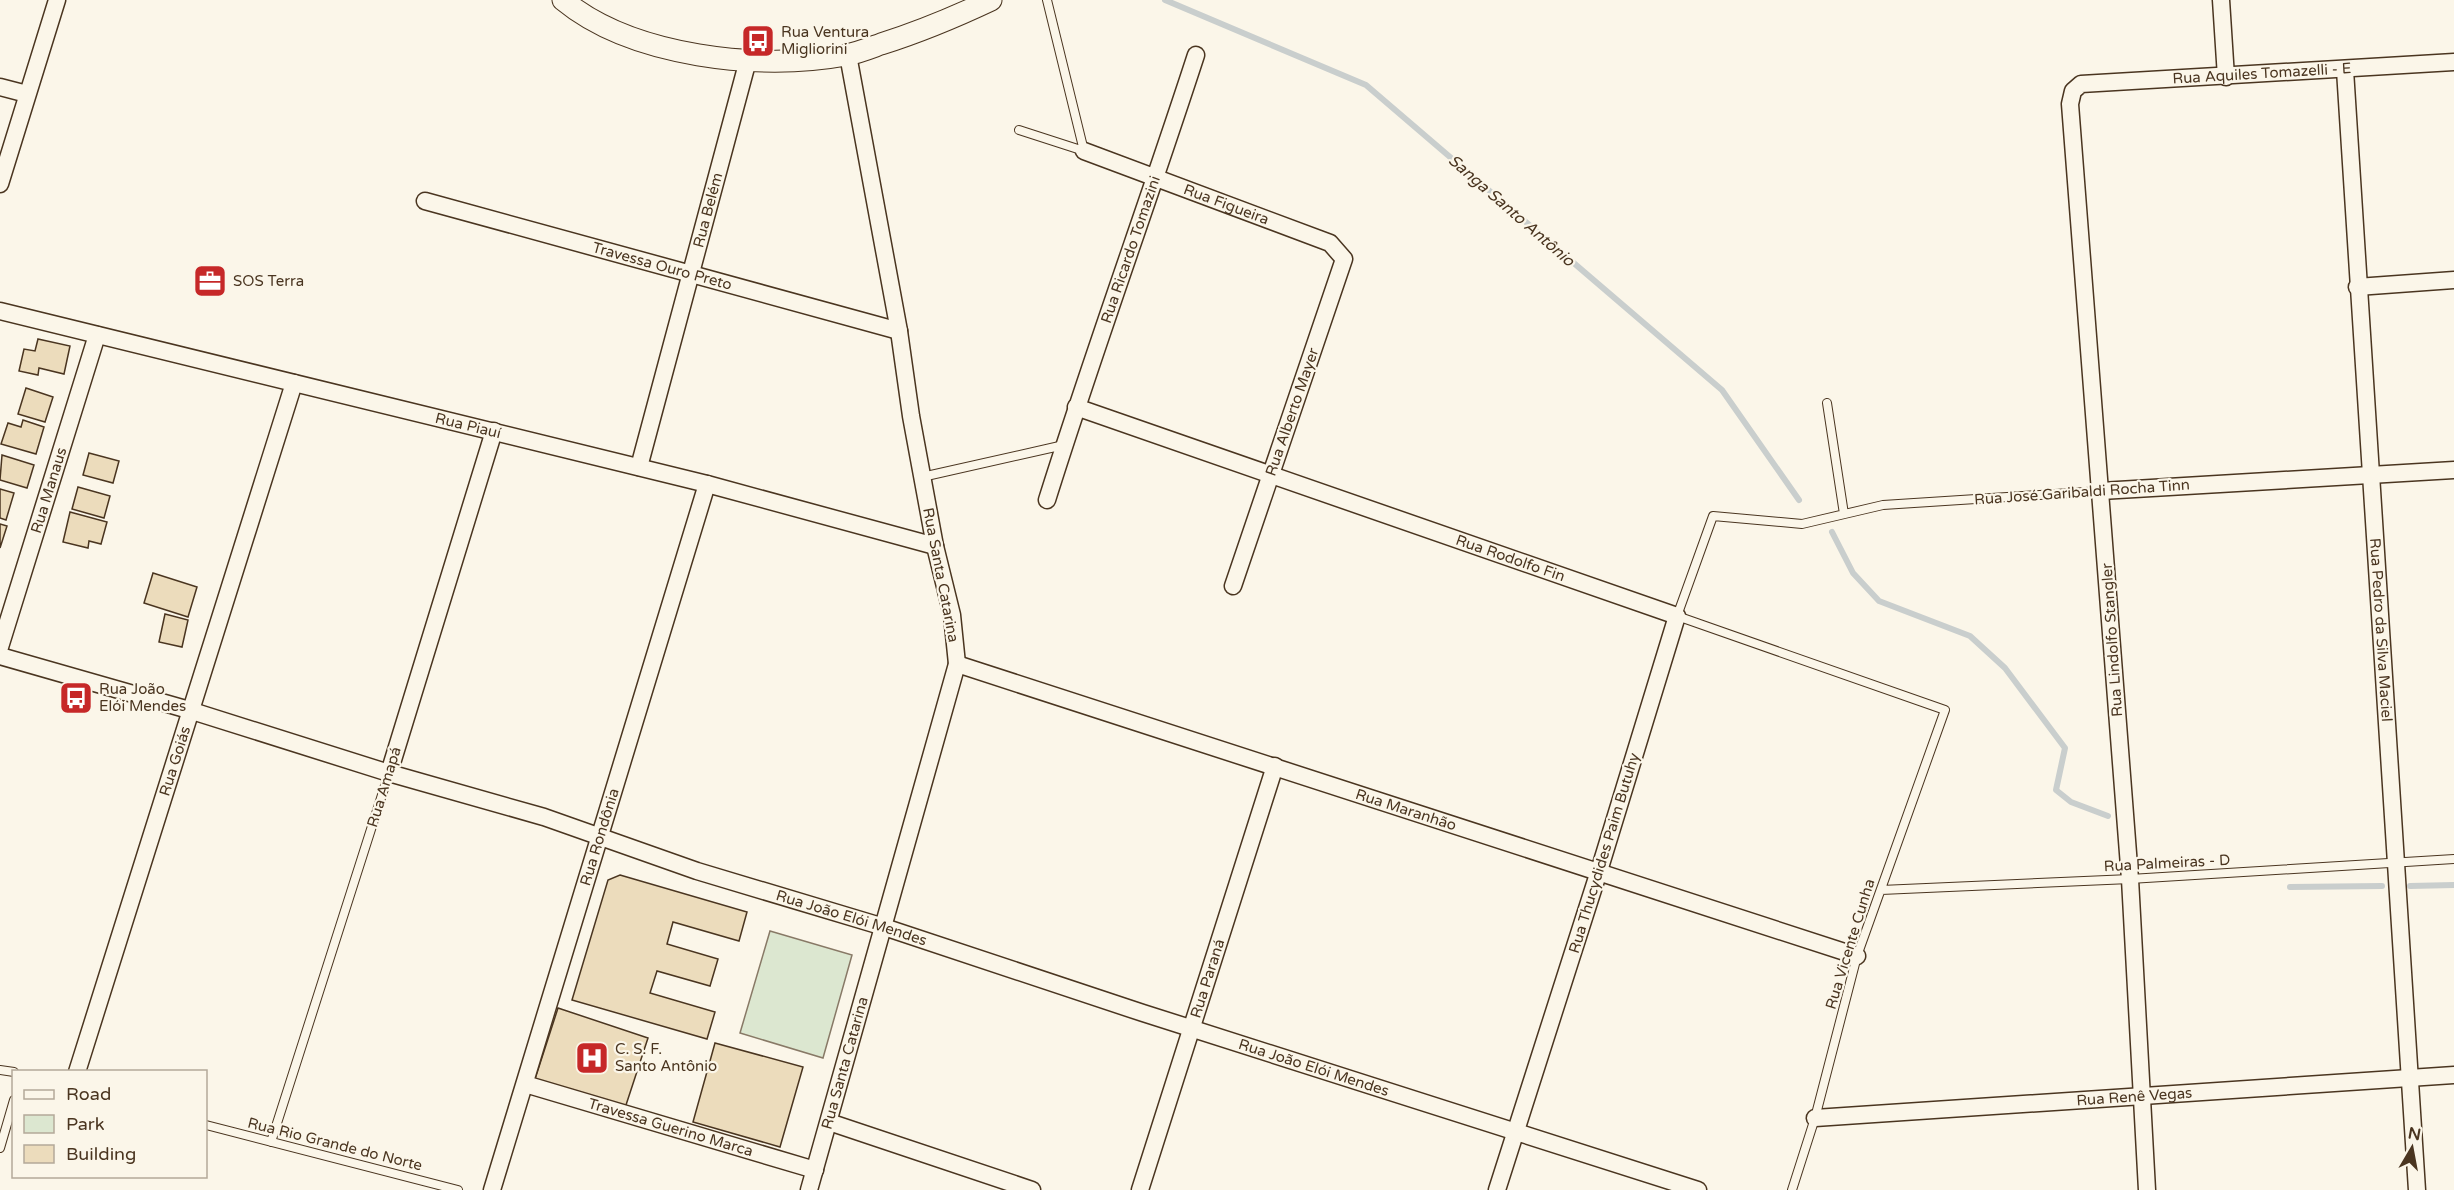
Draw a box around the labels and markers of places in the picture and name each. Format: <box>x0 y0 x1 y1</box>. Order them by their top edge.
bus stop icon: Rua Ventura Migliorini <box>740 23 776 59</box>
place label: Rua Ventura Migliorini <box>781 23 869 58</box>
office icon: SOS Terra <box>192 263 228 299</box>
place label: SOS Terra <box>233 272 304 290</box>
bus stop icon: Rua João Elói Mendes <box>58 680 94 716</box>
place label: Rua João Elói Mendes <box>99 680 186 715</box>
hospital icon: C. S. F. Santo Antônio <box>574 1040 610 1076</box>
place label: C. S. F. Santo Antônio <box>615 1040 717 1075</box>

